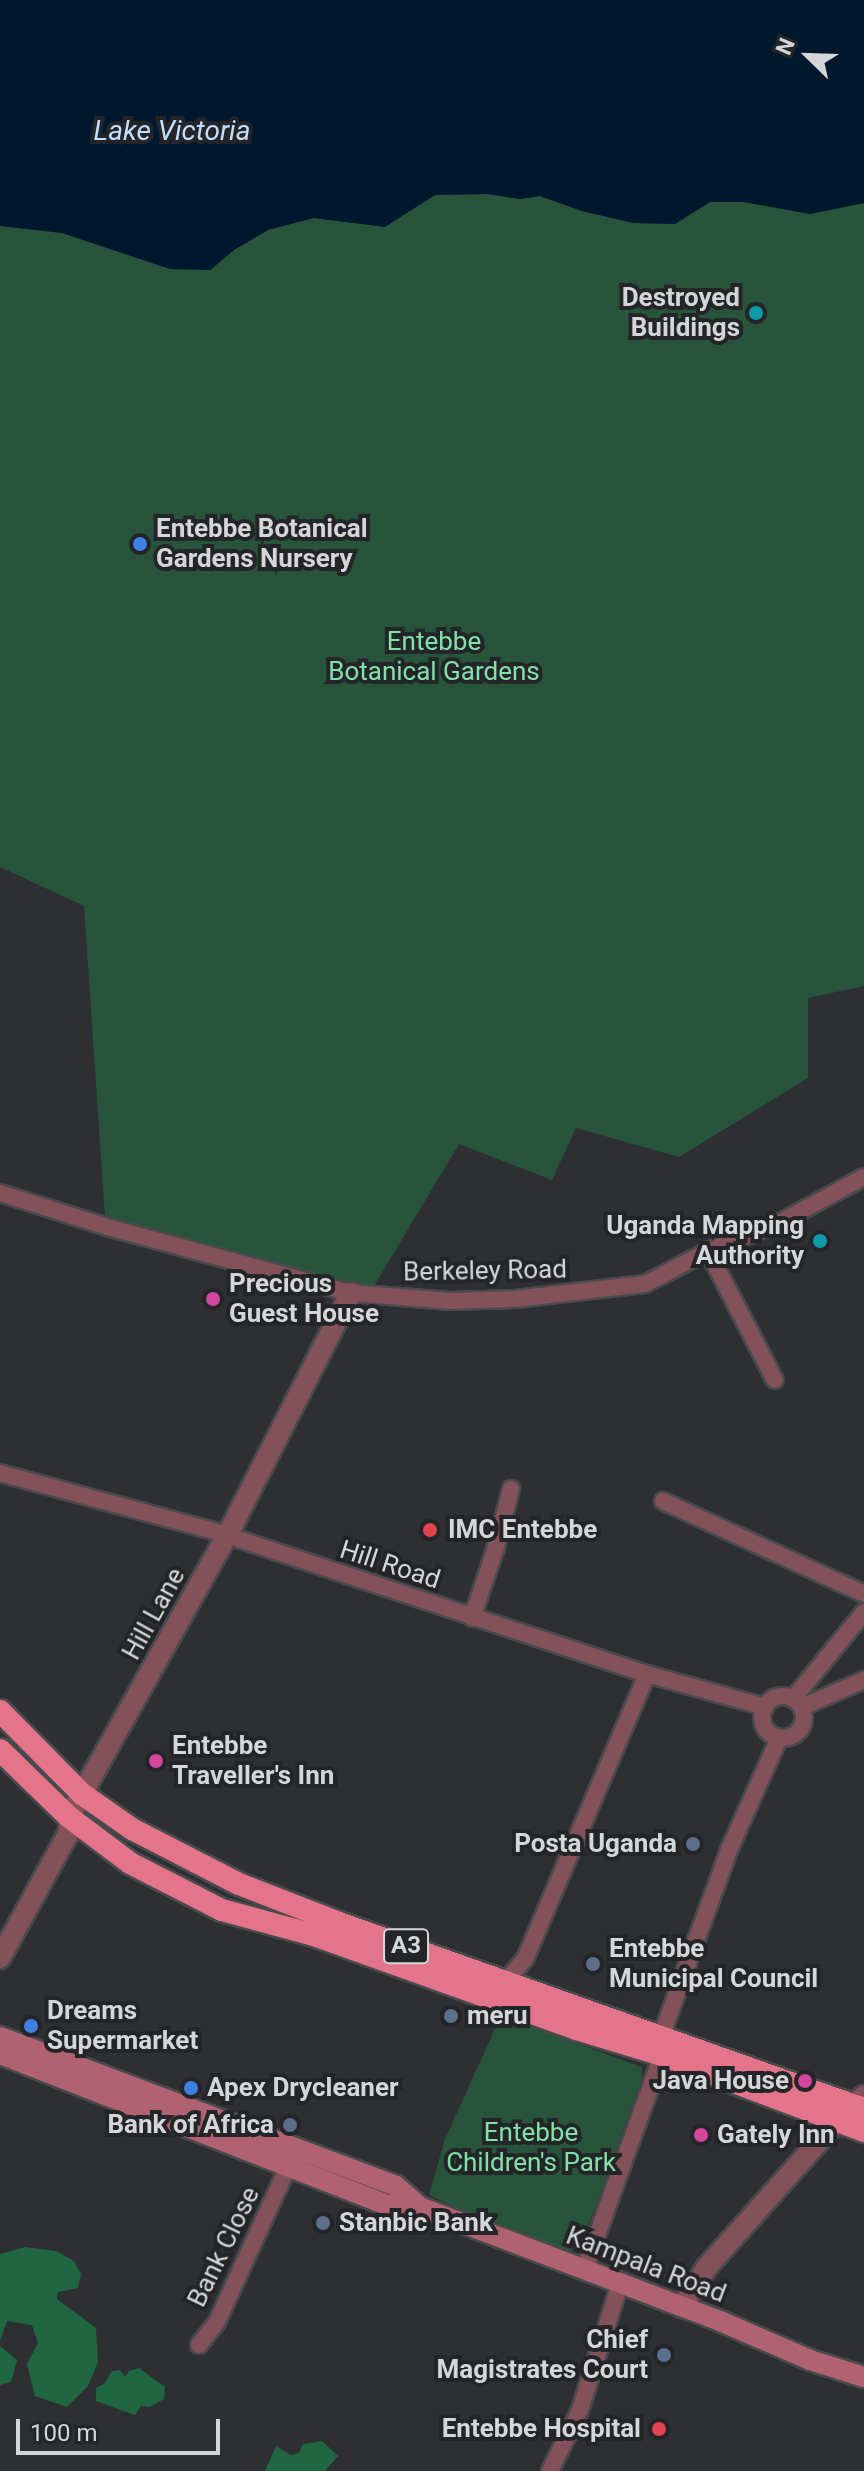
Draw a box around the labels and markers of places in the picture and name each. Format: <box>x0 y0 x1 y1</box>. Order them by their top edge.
place label: Destroyed Buildings <box>622 282 740 344</box>
marker: Destroyed Buildings <box>747 304 765 322</box>
place label: Entebbe Botanical Gardens Nursery <box>156 513 368 574</box>
marker: Entebbe Botanical Gardens Nursery <box>131 535 149 553</box>
place label: Uganda Mapping Authority <box>606 1210 804 1272</box>
marker: Uganda Mapping Authority <box>811 1232 829 1250</box>
place label: Precious Guest House <box>229 1268 379 1330</box>
marker: Precious Guest House <box>204 1290 222 1308</box>
place label: IMC Entebbe <box>448 1514 597 1546</box>
marker: IMC Entebbe <box>419 1519 441 1541</box>
place label: Entebbe Traveller's Inn <box>172 1730 334 1792</box>
marker: Entebbe Traveller's Inn <box>147 1752 165 1770</box>
place label: Posta Uganda <box>514 1828 677 1860</box>
marker: Posta Uganda <box>684 1835 702 1853</box>
place label: Entebbe Municipal Council <box>609 1933 818 1994</box>
marker: Entebbe Municipal Council <box>584 1955 602 1973</box>
place label: Dreams Supermarket <box>47 1995 198 2056</box>
place label: meru <box>467 2000 528 2032</box>
marker: meru <box>442 2007 460 2025</box>
marker: Dreams Supermarket <box>22 2017 40 2035</box>
place label: Java House <box>652 2065 789 2097</box>
place label: Apex Drycleaner <box>207 2072 399 2104</box>
marker: Java House <box>796 2072 814 2090</box>
marker: Apex Drycleaner <box>182 2079 200 2097</box>
place label: Bank of Africa <box>107 2109 274 2141</box>
marker: Bank of Africa <box>281 2116 299 2134</box>
place label: Gately Inn <box>717 2119 835 2151</box>
marker: Gately Inn <box>692 2126 710 2144</box>
place label: Stanbic Bank <box>339 2207 493 2239</box>
marker: Stanbic Bank <box>314 2214 332 2232</box>
place label: Chief Magistrates Court <box>437 2324 648 2386</box>
marker: Chief Magistrates Court <box>655 2346 673 2364</box>
place label: Entebbe Hospital <box>442 2413 641 2445</box>
marker: Entebbe Hospital <box>648 2418 670 2440</box>

